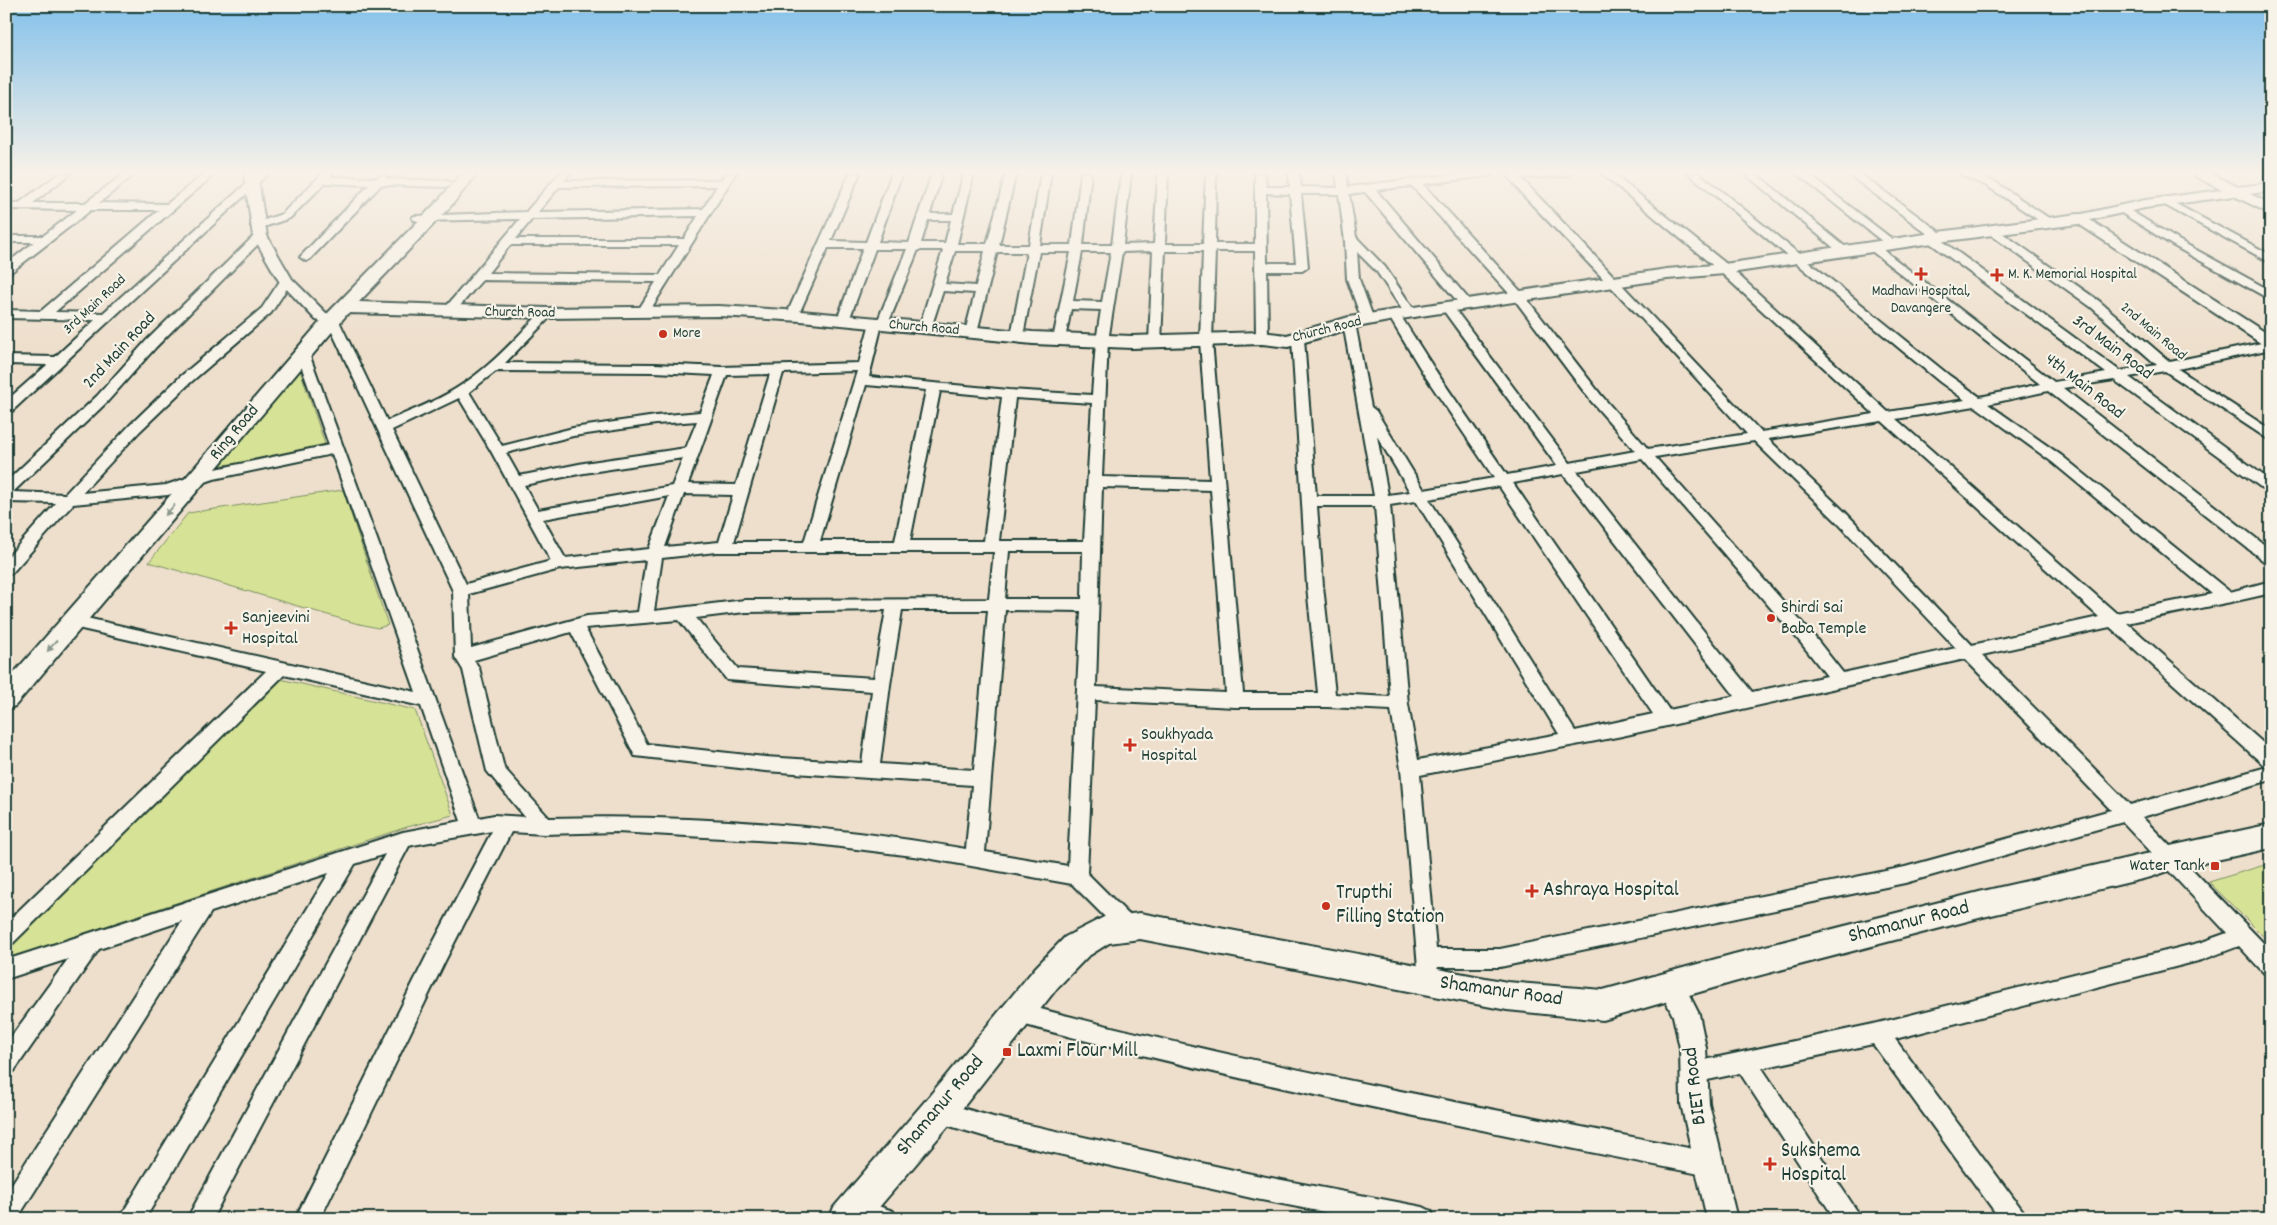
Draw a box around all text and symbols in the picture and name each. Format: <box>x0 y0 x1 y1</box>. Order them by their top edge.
place label: M. K. Memorial Hospital <box>2008 264 2137 286</box>
marker: Madhavi Hospital, Davangere <box>1914 267 1928 281</box>
marker: M. K. Memorial Hospital <box>1990 268 2004 282</box>
street label: 3rd Main Road <box>58 270 132 340</box>
place label: Madhavi Hospital, Davangere <box>1872 281 1970 320</box>
street label: 2nd Main Road <box>2115 298 2191 366</box>
street label: Church Road <box>484 301 556 325</box>
street label: 2nd Main Road <box>78 307 162 395</box>
street label: 3rd Main Road <box>2066 309 2158 387</box>
street label: Church Road <box>1290 311 1364 349</box>
street label: Church Road <box>888 314 960 342</box>
place label: More <box>673 323 701 345</box>
marker: More <box>657 328 669 340</box>
street label: 4th Main Road <box>2039 348 2129 426</box>
street label: Ring Road <box>204 400 266 466</box>
one-way arrow <box>165 503 176 516</box>
place label: Shirdi Sai Baba Temple <box>1781 596 1866 642</box>
place label: Sanjeevini Hospital <box>242 606 310 652</box>
marker: Shirdi Sai Baba Temple <box>1765 612 1777 624</box>
marker: Sanjeevini Hospital <box>224 621 238 635</box>
one-way arrow <box>47 639 58 652</box>
place label: Soukhyada Hospital <box>1141 723 1214 769</box>
marker: Soukhyada Hospital <box>1123 738 1137 752</box>
place label: Water Tank <box>2130 854 2205 879</box>
marker: Water Tank <box>2209 860 2221 872</box>
place label: Ashraya Hospital <box>1543 876 1679 906</box>
place label: Trupthi Filling Station <box>1336 879 1444 933</box>
marker: Ashraya Hospital <box>1525 884 1539 898</box>
street label: Shamanur Road <box>1845 893 1973 953</box>
marker: Trupthi Filling Station <box>1320 900 1332 912</box>
street label: Shamanur Road <box>1438 969 1564 1015</box>
place label: Laxmi Flour Mill <box>1017 1037 1138 1067</box>
street label: BIET Road <box>1676 1045 1716 1127</box>
marker: Laxmi Flour Mill <box>1001 1046 1013 1058</box>
street label: Shamanur Road <box>890 1049 992 1163</box>
place label: Sukshema Hospital <box>1781 1137 1861 1191</box>
marker: Sukshema Hospital <box>1763 1157 1777 1171</box>

